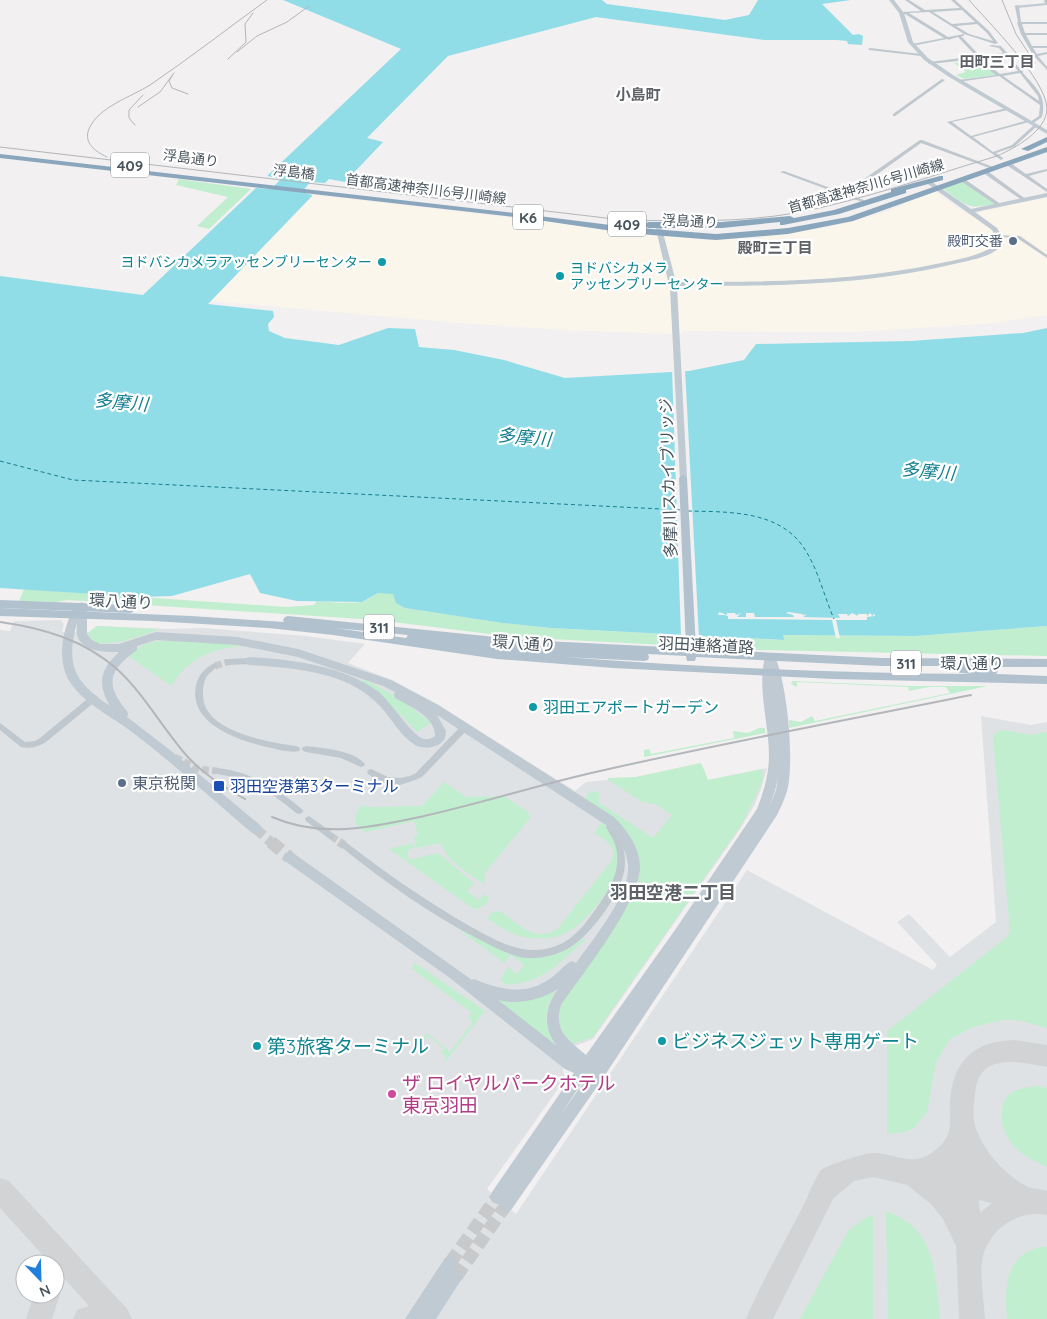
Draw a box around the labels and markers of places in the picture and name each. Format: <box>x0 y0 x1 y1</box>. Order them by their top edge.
place label: 殿町交番 <box>947 232 1003 250</box>
marker: 殿町交番 <box>1007 235 1019 247</box>
place label: ヨドバシカメラアッセンブリーセンター <box>120 253 372 271</box>
marker: ヨドバシカメラアッセンブリーセンター <box>376 256 388 268</box>
place label: ヨドバシカメラ アッセンブリーセンター <box>570 259 724 293</box>
marker: ヨドバシカメラ アッセンブリーセンター <box>554 270 566 282</box>
place label: 羽田エアポートガーデン <box>543 697 719 717</box>
marker: 羽田エアポートガーデン <box>527 701 539 713</box>
place label: 東京税関 <box>132 773 196 793</box>
place label: 羽田空港第3ターミナル <box>230 776 398 796</box>
marker: 東京税関 <box>116 777 128 789</box>
marker: 羽田空港第3ターミナル <box>212 779 226 793</box>
place label: ビジネスジェット専用ゲート <box>672 1029 919 1053</box>
place label: 第3旅客ターミナル <box>267 1034 429 1058</box>
marker: ビジネスジェット専用ゲート <box>656 1035 668 1047</box>
marker: 第3旅客ターミナル <box>251 1040 263 1052</box>
place label: ザ ロイヤルパークホテル 東京羽田 <box>402 1071 616 1117</box>
marker: ザ ロイヤルパークホテル 東京羽田 <box>386 1088 398 1100</box>

